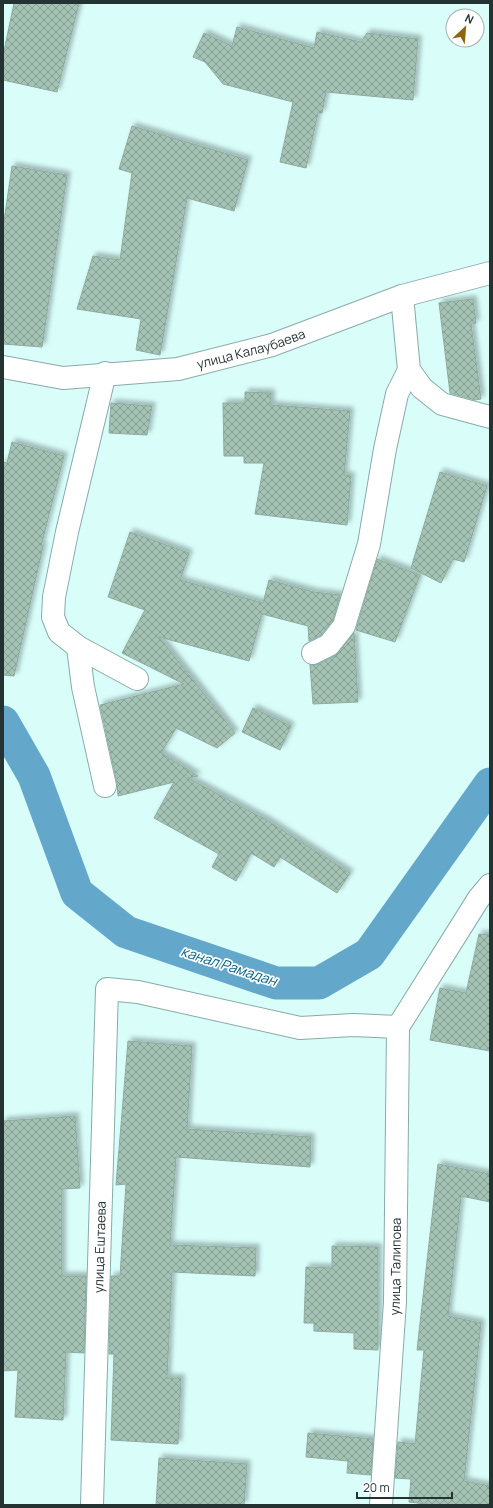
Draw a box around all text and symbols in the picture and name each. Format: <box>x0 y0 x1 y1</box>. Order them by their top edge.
north arrow <box>445 8 485 48</box>
text: N <box>463 10 477 27</box>
street label: улица Калаубаева <box>195 324 308 373</box>
water label: канал Рамадан <box>179 941 281 991</box>
street label: улица Ештаева <box>89 1201 110 1293</box>
street label: улица Талипова <box>385 1218 405 1316</box>
scale bar <box>357 1474 452 1500</box>
text: 20 m <box>363 1479 390 1496</box>

